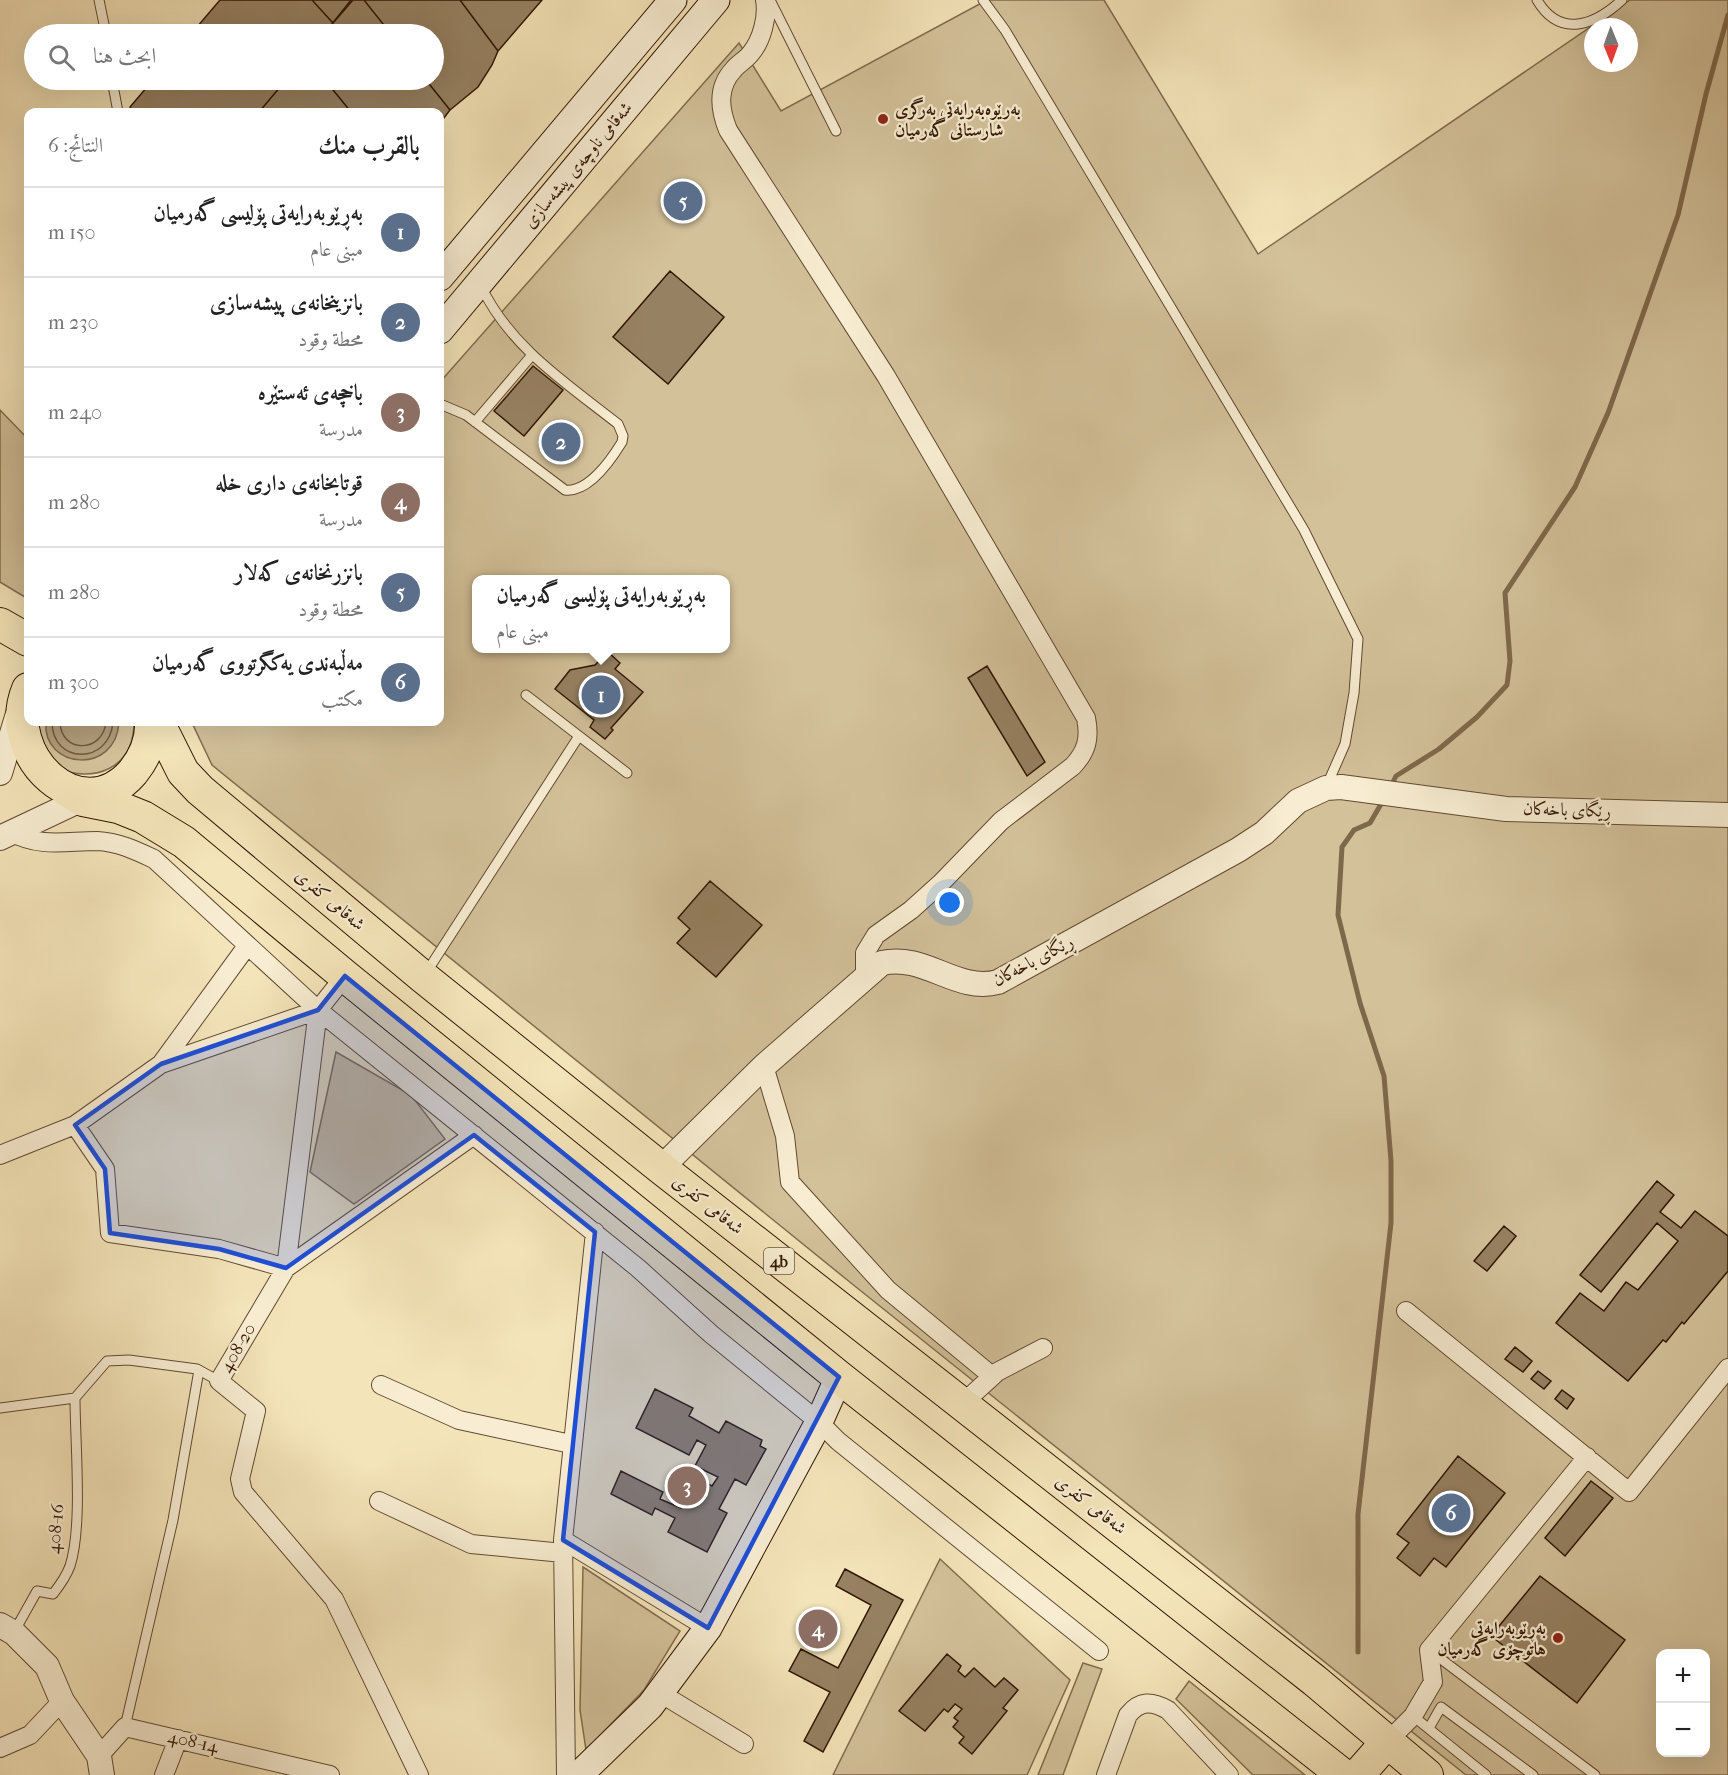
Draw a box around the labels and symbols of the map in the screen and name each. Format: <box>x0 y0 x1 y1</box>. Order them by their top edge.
north arrow <box>1584 18 1638 72</box>
place label: بەرێوەبەرایەتی بەرگری شارستانی گەرمیان <box>895 97 1021 141</box>
street label: شەقامی ناوچەی پیشەسازی <box>519 98 638 234</box>
marker: بەرێوەبەرایەتی بەرگری شارستانی گەرمیان <box>876 112 890 126</box>
pin: 5 <box>664 178 702 224</box>
pin: 2 <box>542 420 580 464</box>
pin: 1 <box>582 672 620 718</box>
street label: ڕێگای باخەکان <box>1522 796 1612 826</box>
street label: شەقامی کفری <box>290 865 369 936</box>
your location <box>935 888 964 917</box>
street label: ڕێگای باخەکان <box>988 929 1079 995</box>
street label: شەقامی کفری <box>668 1171 748 1240</box>
road number: 4b <box>764 1248 794 1274</box>
street label: 408-20 <box>216 1320 260 1376</box>
pin: 3 <box>668 1464 706 1508</box>
street label: شەقامی کفری <box>1051 1471 1131 1540</box>
pin: 6 <box>1432 1490 1470 1536</box>
street label: 408-16 <box>43 1503 69 1555</box>
pin: 4 <box>798 1606 838 1652</box>
place label: بەڕێوبەرایەتی هاتوچۆی گەرمیان <box>1437 1618 1546 1661</box>
marker: بەڕێوبەرایەتی هاتوچۆی گەرمیان <box>1551 1631 1565 1645</box>
street label: 408-14 <box>166 1726 221 1758</box>

